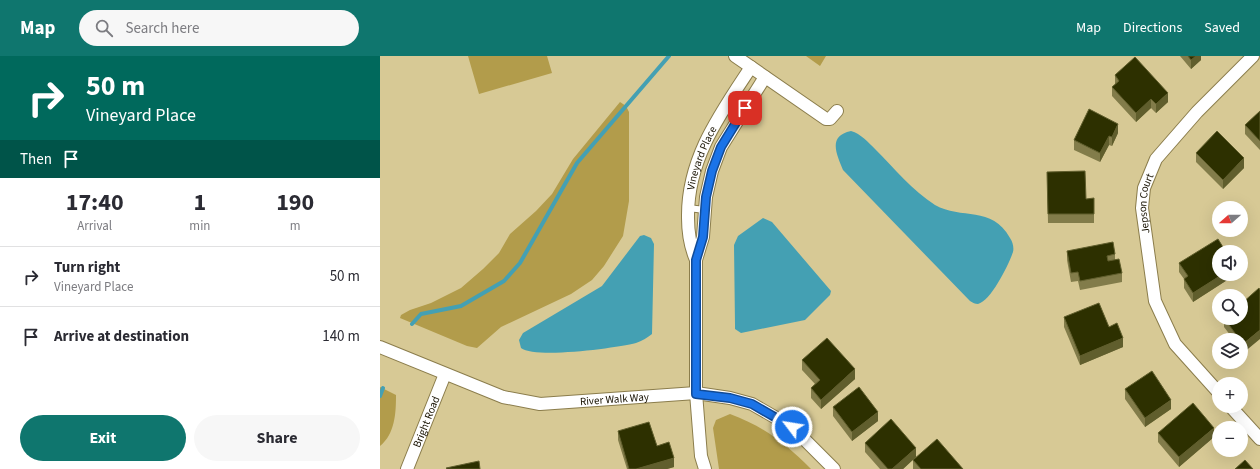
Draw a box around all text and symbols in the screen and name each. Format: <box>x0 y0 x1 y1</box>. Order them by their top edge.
search box <box>79 10 359 46</box>
text: Map <box>20 15 55 42</box>
icon: search <box>93 17 115 39</box>
text: Search here <box>125 18 199 39</box>
text: Map <box>1076 18 1101 38</box>
text: Directions <box>1123 18 1182 38</box>
text: Saved <box>1204 18 1240 38</box>
text: 50 m <box>86 66 145 106</box>
icon: right <box>20 72 72 124</box>
pin <box>728 91 762 125</box>
icon: arrive <box>734 97 756 119</box>
text: Vineyard Place <box>86 103 196 128</box>
street label: Vineyard Place <box>683 123 721 191</box>
icon: arrive <box>60 148 82 170</box>
text: Then <box>20 149 52 170</box>
street label: Jepson Court <box>1135 171 1157 235</box>
text: 17:40 <box>66 185 124 220</box>
text: 1 <box>194 185 206 220</box>
text: 190 <box>276 185 314 220</box>
north arrow <box>1212 201 1248 237</box>
map controls <box>1212 201 1248 457</box>
text: Arrival <box>77 217 112 235</box>
text: min <box>189 217 210 235</box>
text: m <box>290 217 301 235</box>
button: sound <box>1212 245 1248 281</box>
text: Turn right <box>54 257 120 278</box>
icon: right <box>20 266 42 288</box>
text: 50 m <box>330 266 360 287</box>
text: Vineyard Place <box>54 278 133 296</box>
button: search <box>1212 289 1248 325</box>
icon: arrive <box>20 326 42 348</box>
text: Arrive at destination <box>54 326 189 347</box>
text: 140 m <box>322 326 360 347</box>
button: layers <box>1212 333 1248 369</box>
button: + <box>1212 377 1248 413</box>
street label: River Walk Way <box>579 389 649 409</box>
street label: Bright Road <box>409 394 443 450</box>
position arrow <box>771 406 813 448</box>
button: Exit <box>20 415 186 461</box>
button: Share <box>194 415 360 461</box>
button: − <box>1212 421 1248 457</box>

